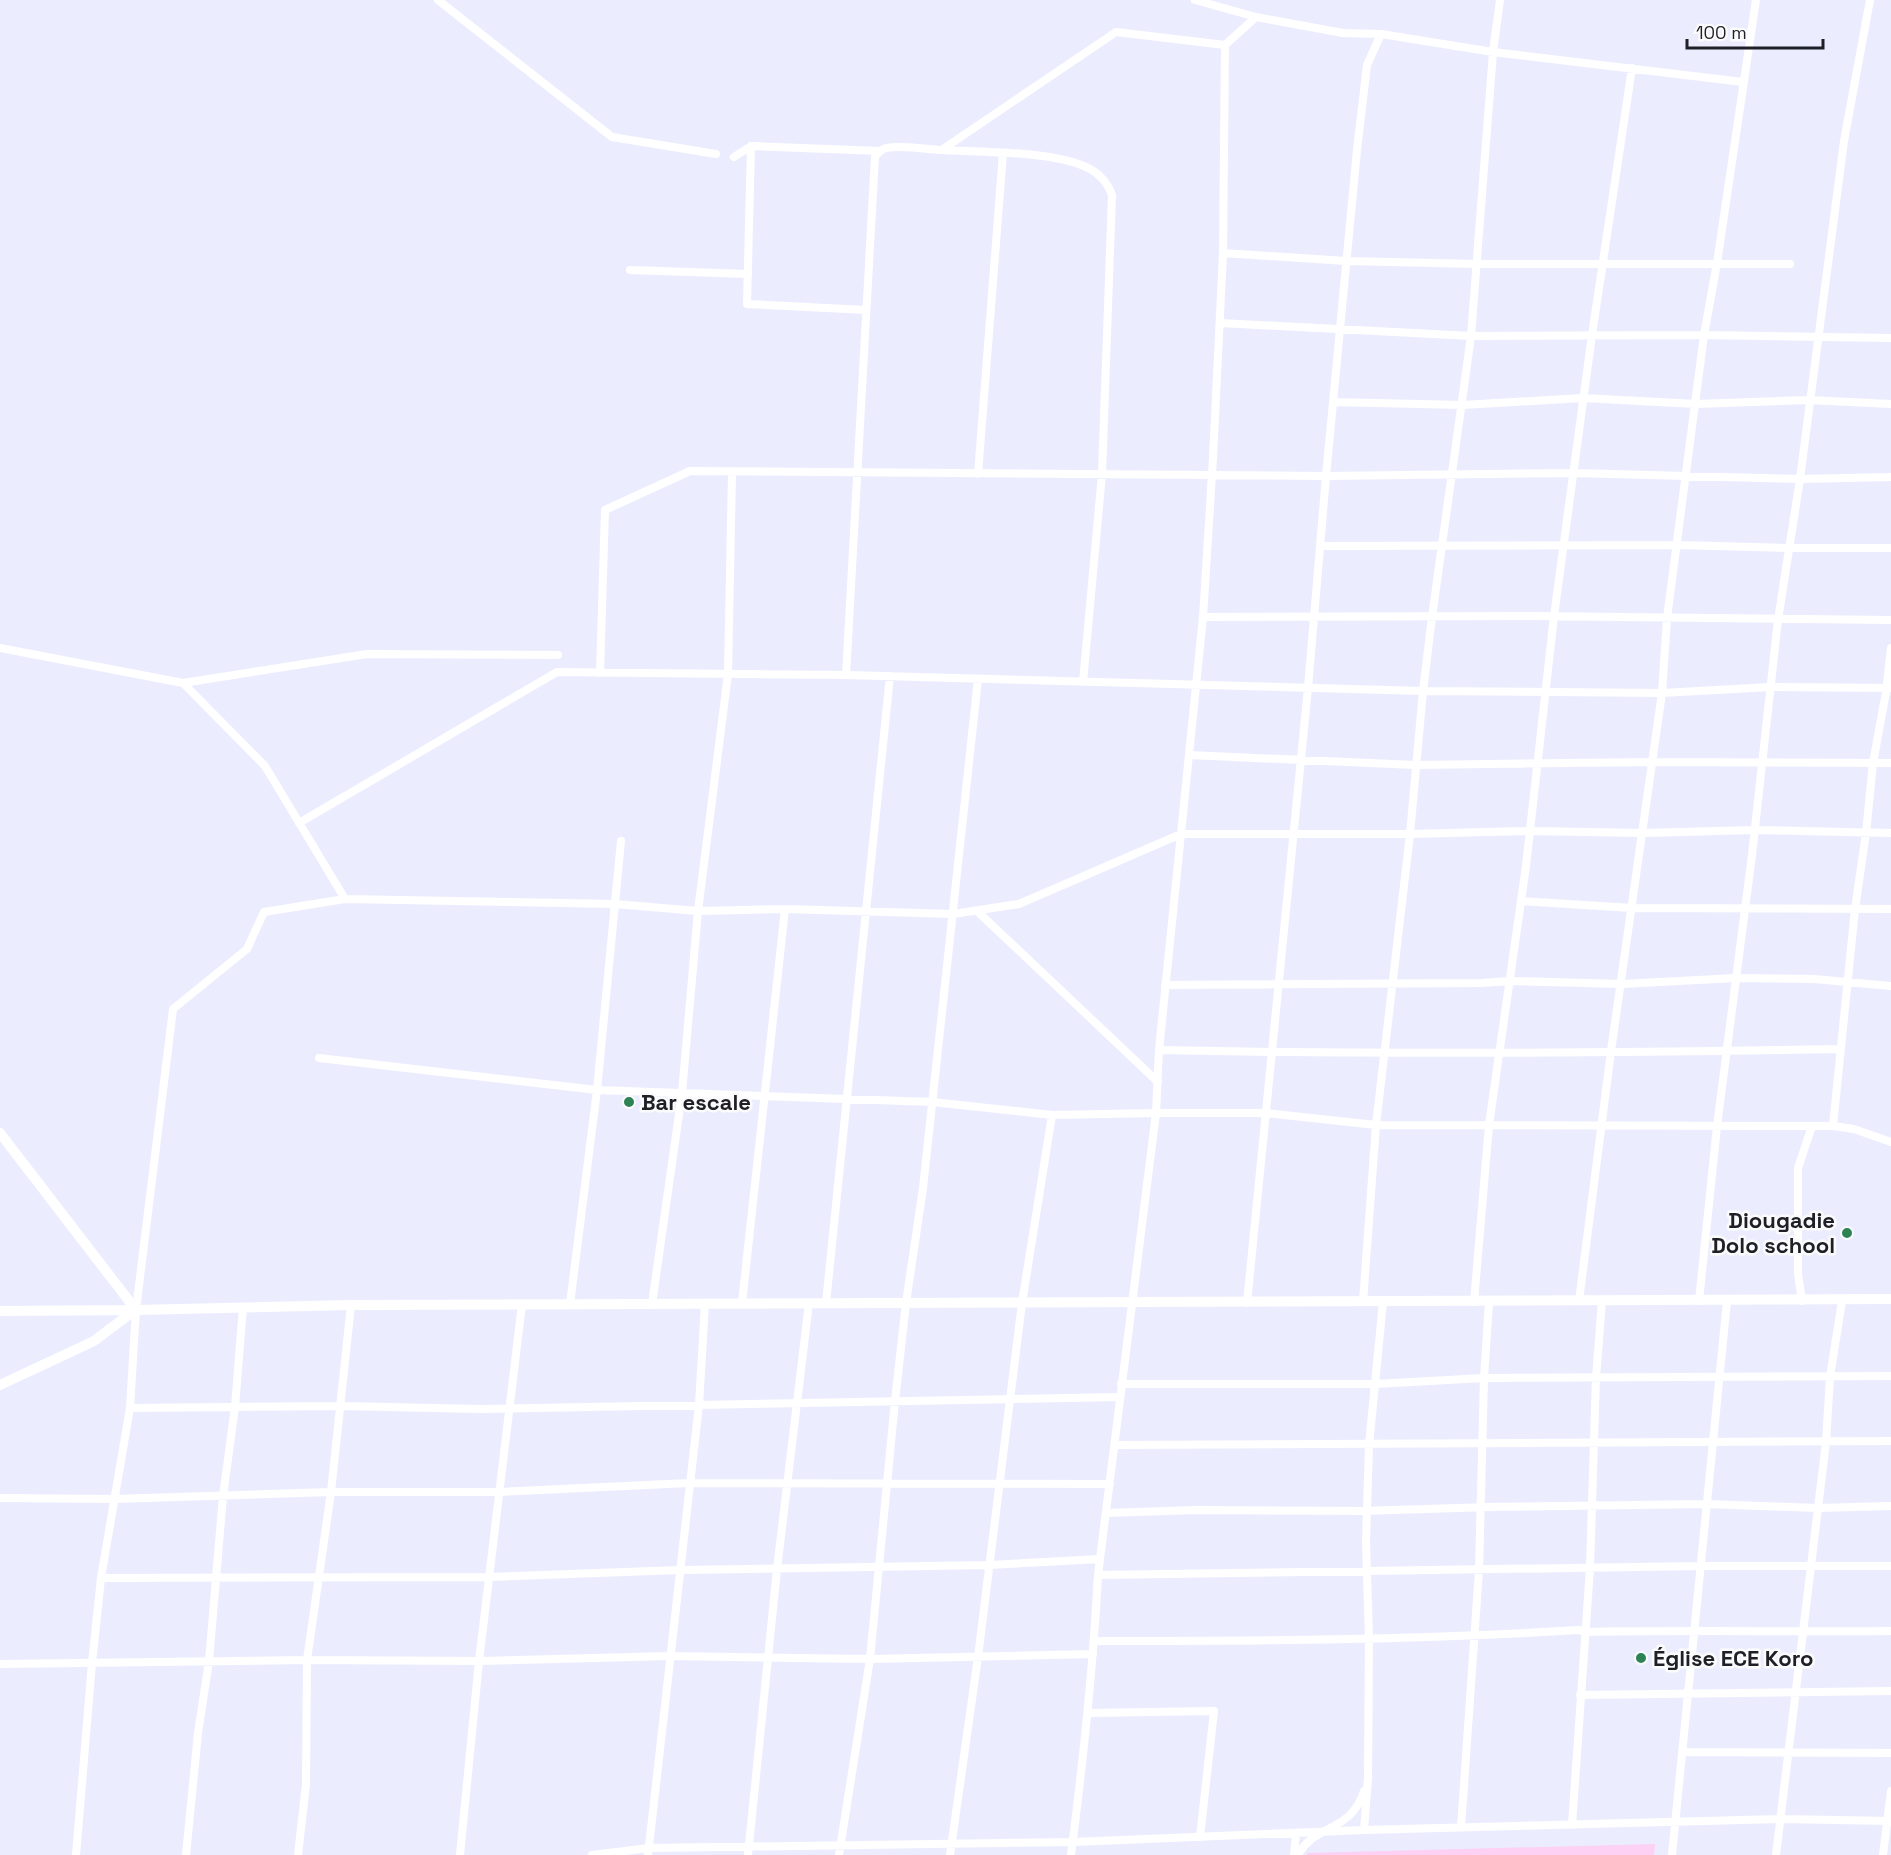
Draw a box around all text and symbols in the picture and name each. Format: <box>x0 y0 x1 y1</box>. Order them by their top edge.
scale bar <box>1687 12 1824 50</box>
text: 100 m <box>1696 21 1747 44</box>
place label: Bar escale <box>641 1088 751 1116</box>
marker: Bar escale <box>622 1095 636 1109</box>
place label: Diougadie Dolo school <box>1711 1206 1835 1259</box>
marker: Diougadie Dolo school <box>1840 1226 1854 1240</box>
place label: Église ECE Koro <box>1653 1644 1814 1672</box>
marker: Église ECE Koro <box>1634 1651 1648 1665</box>

